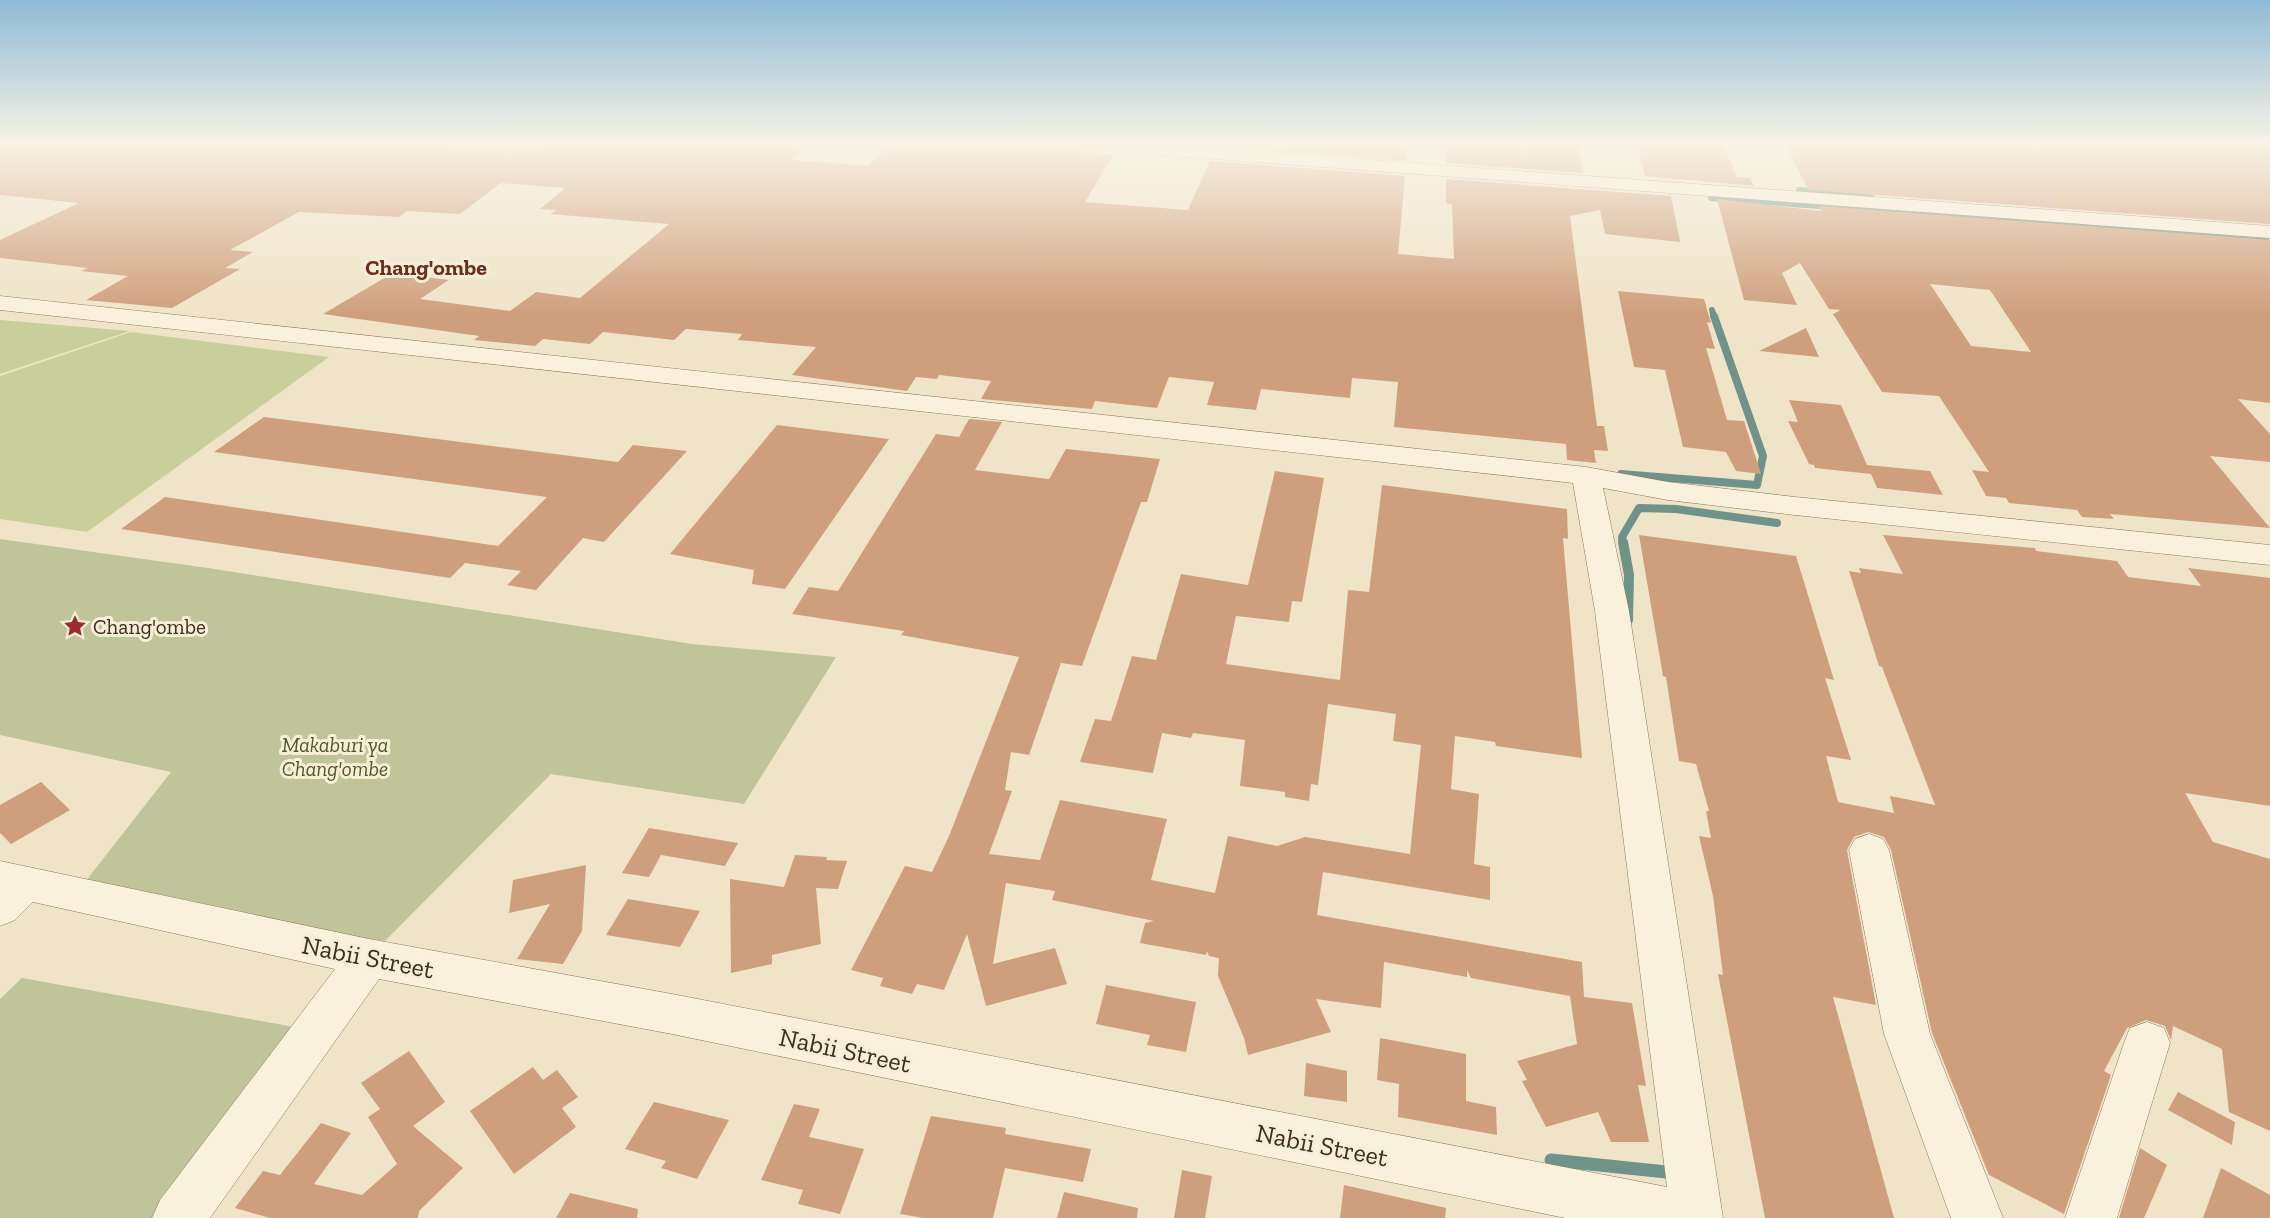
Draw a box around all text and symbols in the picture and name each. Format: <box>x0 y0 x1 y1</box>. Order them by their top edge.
district label: Chang'ombe <box>365 254 487 281</box>
place icon: Chang'ombe <box>62 613 88 639</box>
place label: Chang'ombe <box>93 614 206 639</box>
park label: Makaburi ya Chang'ombe <box>282 732 388 781</box>
street label: Nabii Street <box>299 929 437 986</box>
street label: Nabii Street <box>776 1020 914 1080</box>
street label: Nabii Street <box>1253 1117 1391 1174</box>

